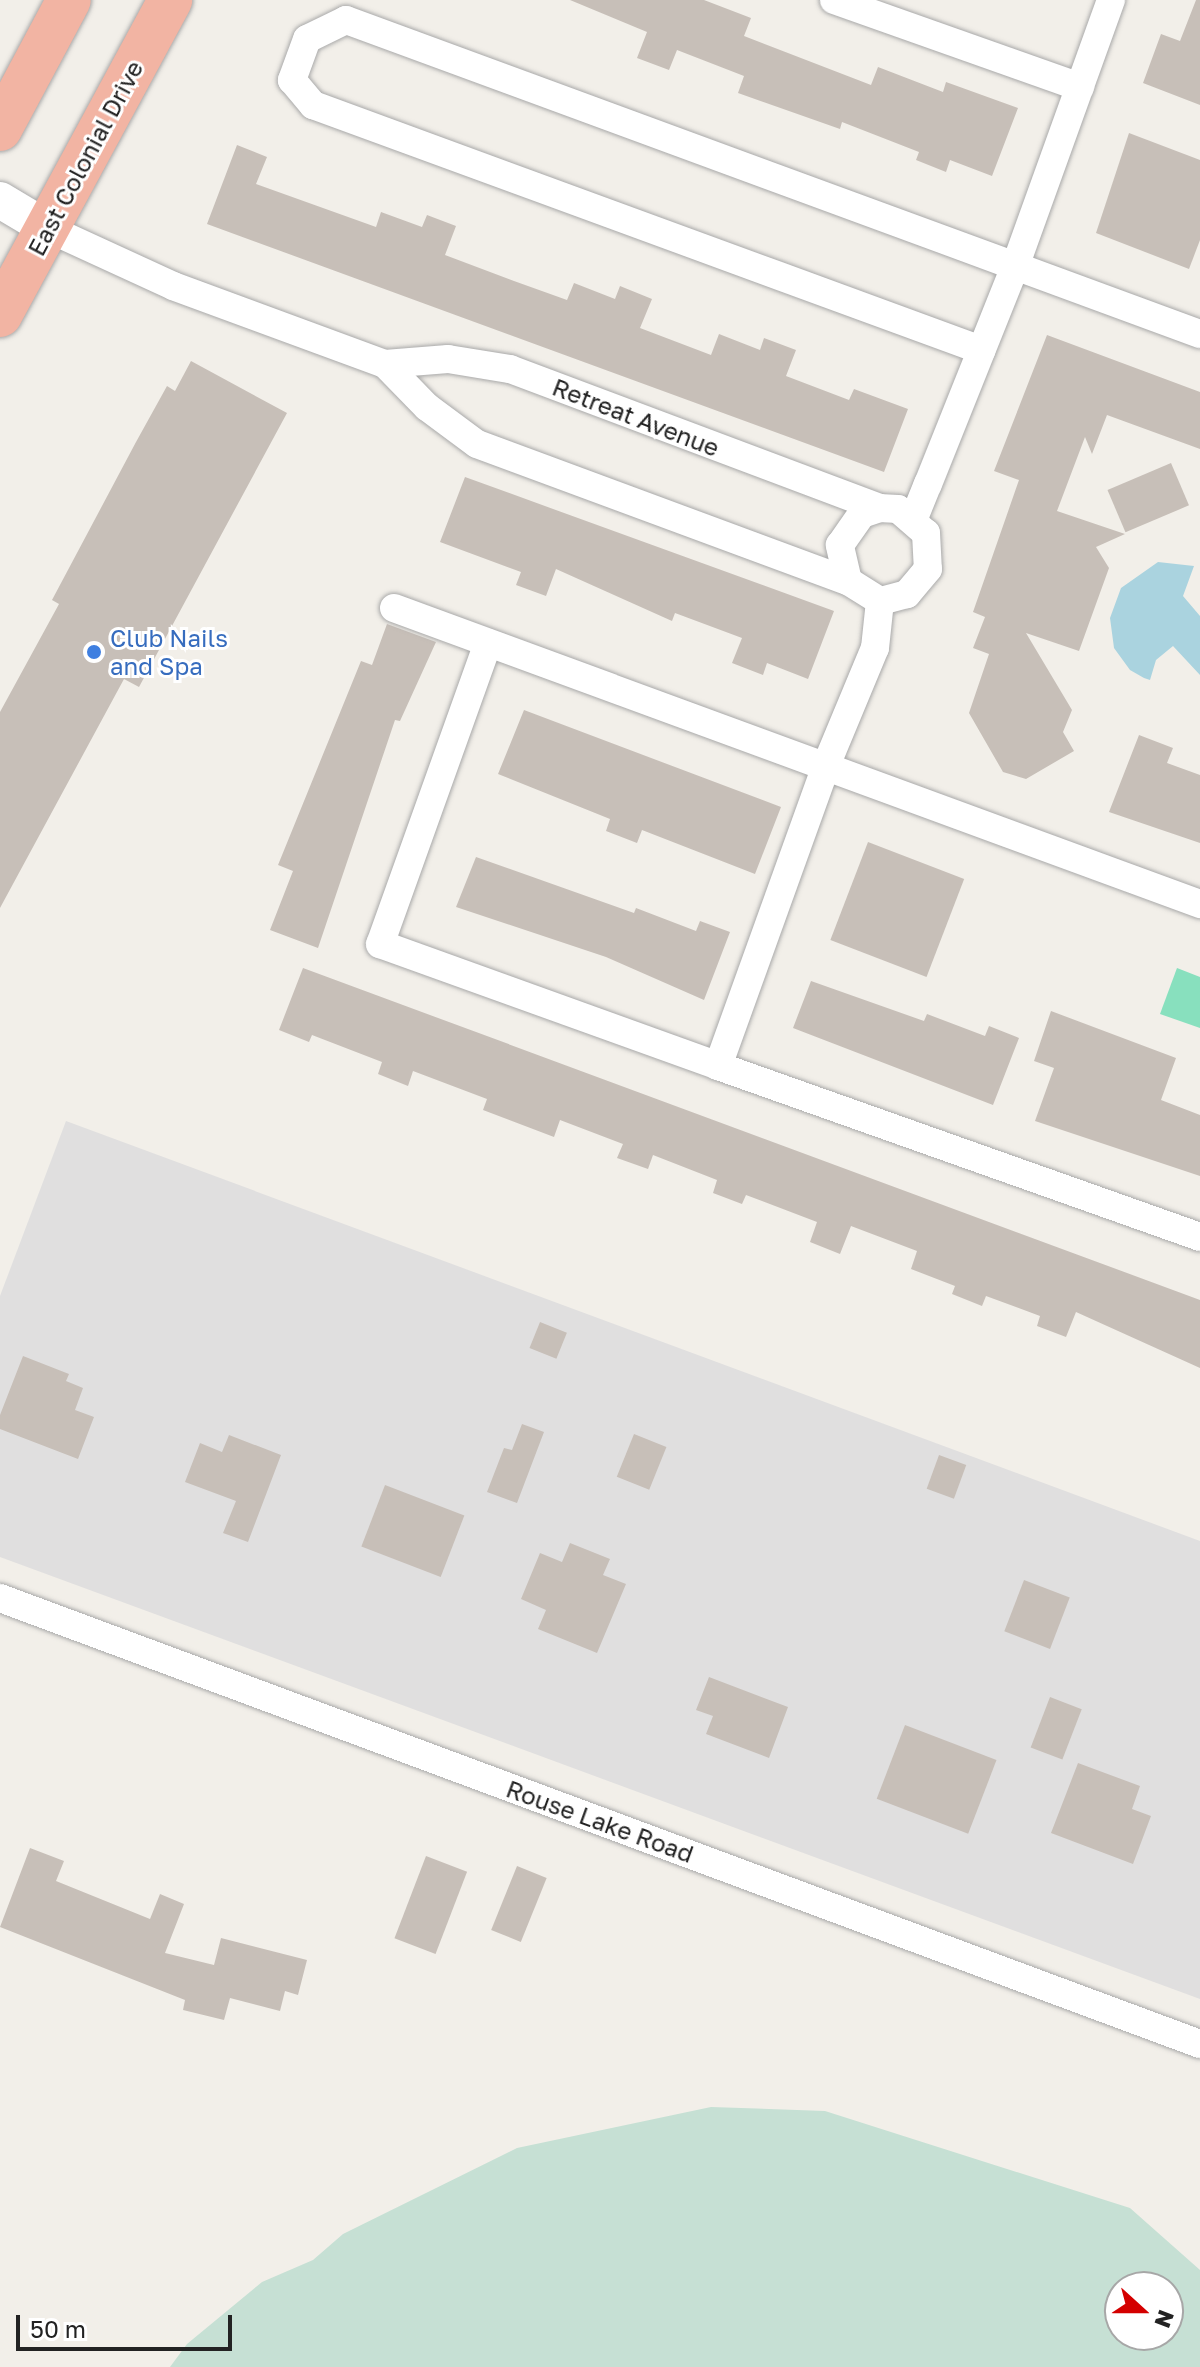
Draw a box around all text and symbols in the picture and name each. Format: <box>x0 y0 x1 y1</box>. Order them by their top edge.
street label: East Colonial Drive <box>21 56 149 260</box>
street label: Retreat Avenue <box>549 372 723 462</box>
place label: Club Nails and Spa <box>110 624 228 680</box>
marker: Club Nails and Spa <box>85 643 103 661</box>
street label: Rouse Lake Road <box>503 1774 697 1868</box>
north arrow <box>1104 2271 1184 2351</box>
scale bar <box>20 2299 236 2349</box>
text: N <box>1149 2306 1181 2332</box>
text: 50 m <box>30 2314 86 2343</box>

